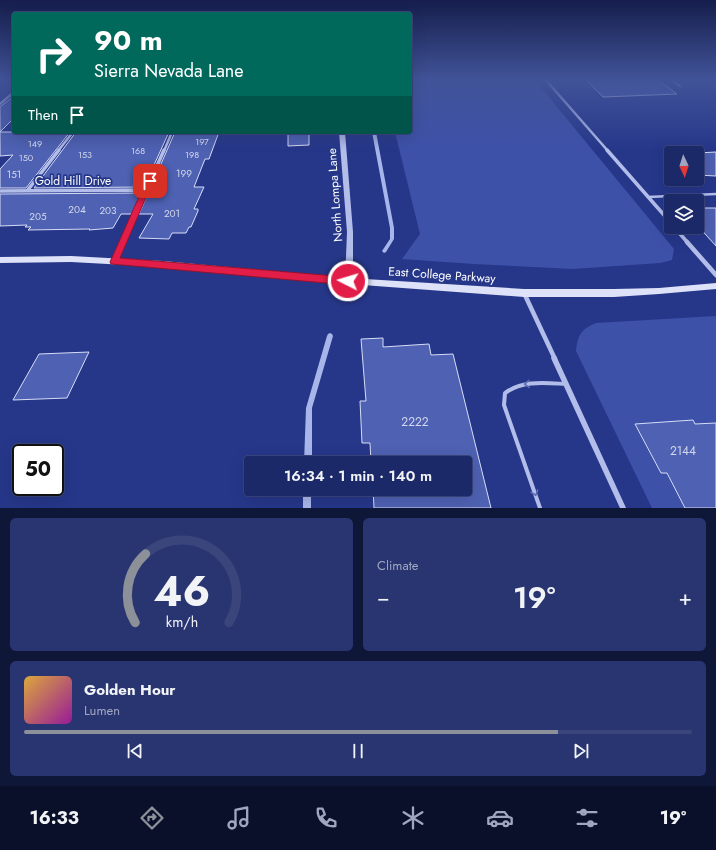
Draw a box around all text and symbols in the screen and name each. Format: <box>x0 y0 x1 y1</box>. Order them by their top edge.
text: 90 m <box>94 20 163 61</box>
icon: right <box>28 28 80 80</box>
text: Sierra Nevada Lane <box>94 58 244 84</box>
text: Then <box>28 104 58 126</box>
icon: arrive <box>66 104 88 126</box>
house number: 197 <box>195 135 209 148</box>
house number: 149 <box>28 137 42 150</box>
house number: 168 <box>131 144 145 157</box>
north arrow <box>664 146 704 186</box>
map controls <box>664 146 704 234</box>
house number: 153 <box>78 148 92 161</box>
house number: 198 <box>185 148 199 161</box>
street label: North Lompa Lane <box>323 148 347 242</box>
house number: 150 <box>19 151 34 164</box>
pin <box>133 164 167 198</box>
house number: 199 <box>176 166 192 181</box>
house number: 151 <box>7 167 21 182</box>
icon: arrive <box>139 170 161 192</box>
street label: Gold Hill Drive <box>35 172 111 190</box>
button: layers <box>664 194 704 234</box>
house number: 204 <box>68 202 86 217</box>
house number: 203 <box>99 203 117 218</box>
house number: 201 <box>164 206 180 221</box>
house number: 205 <box>29 209 47 224</box>
position arrow <box>327 260 369 302</box>
street label: East College Parkway <box>388 262 497 288</box>
one-way arrow <box>524 380 530 388</box>
house number: 2222 <box>401 413 429 431</box>
house number: 2144 <box>670 442 696 460</box>
speed limit sign: 50 <box>12 444 64 496</box>
text: 16:34 · 1 min · 140 m <box>284 465 432 487</box>
one-way arrow <box>531 489 539 496</box>
text: Climate <box>377 556 418 575</box>
text: 46 <box>153 560 210 621</box>
text: 19° <box>513 576 556 619</box>
text: − <box>377 581 390 613</box>
text: + <box>678 581 692 613</box>
text: km/h <box>165 611 198 631</box>
text: Golden Hour <box>84 679 176 701</box>
text: Lumen <box>84 701 120 720</box>
icon: previous <box>124 740 146 762</box>
icon: pause <box>347 740 369 762</box>
icon: next <box>570 740 592 762</box>
icon: directions <box>138 804 166 832</box>
icon: music <box>225 804 253 832</box>
icon: phone <box>312 804 340 832</box>
icon: climate <box>399 804 427 832</box>
icon: car <box>486 804 514 832</box>
icon: filters <box>573 804 601 832</box>
text: 16:33 <box>30 805 79 831</box>
text: 19° <box>660 805 686 831</box>

